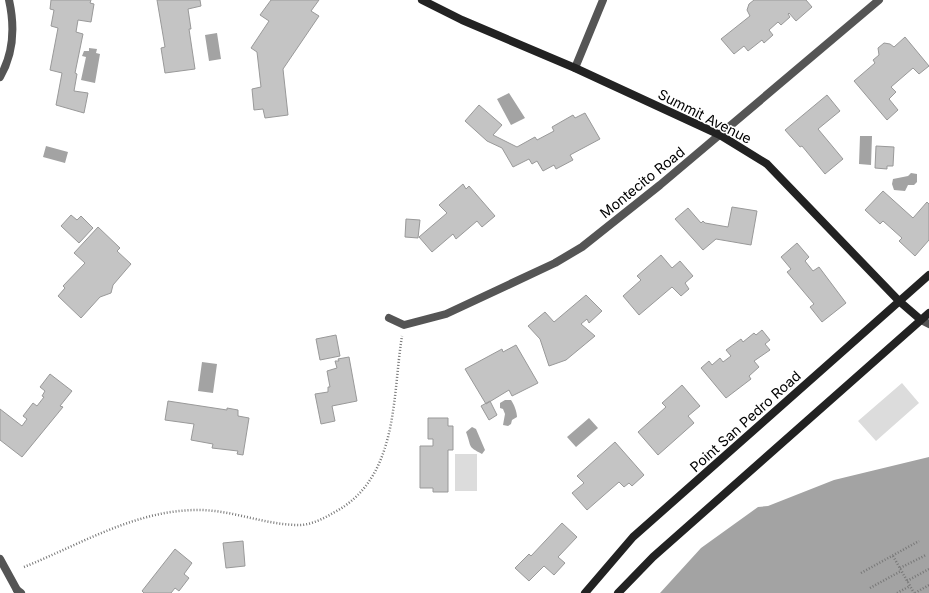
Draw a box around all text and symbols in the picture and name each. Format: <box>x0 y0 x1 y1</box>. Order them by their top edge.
street label: Summit Avenue <box>655 85 755 147</box>
street label: Montecito Road <box>596 143 688 221</box>
street label: Point San Pedro Road <box>686 367 804 475</box>

